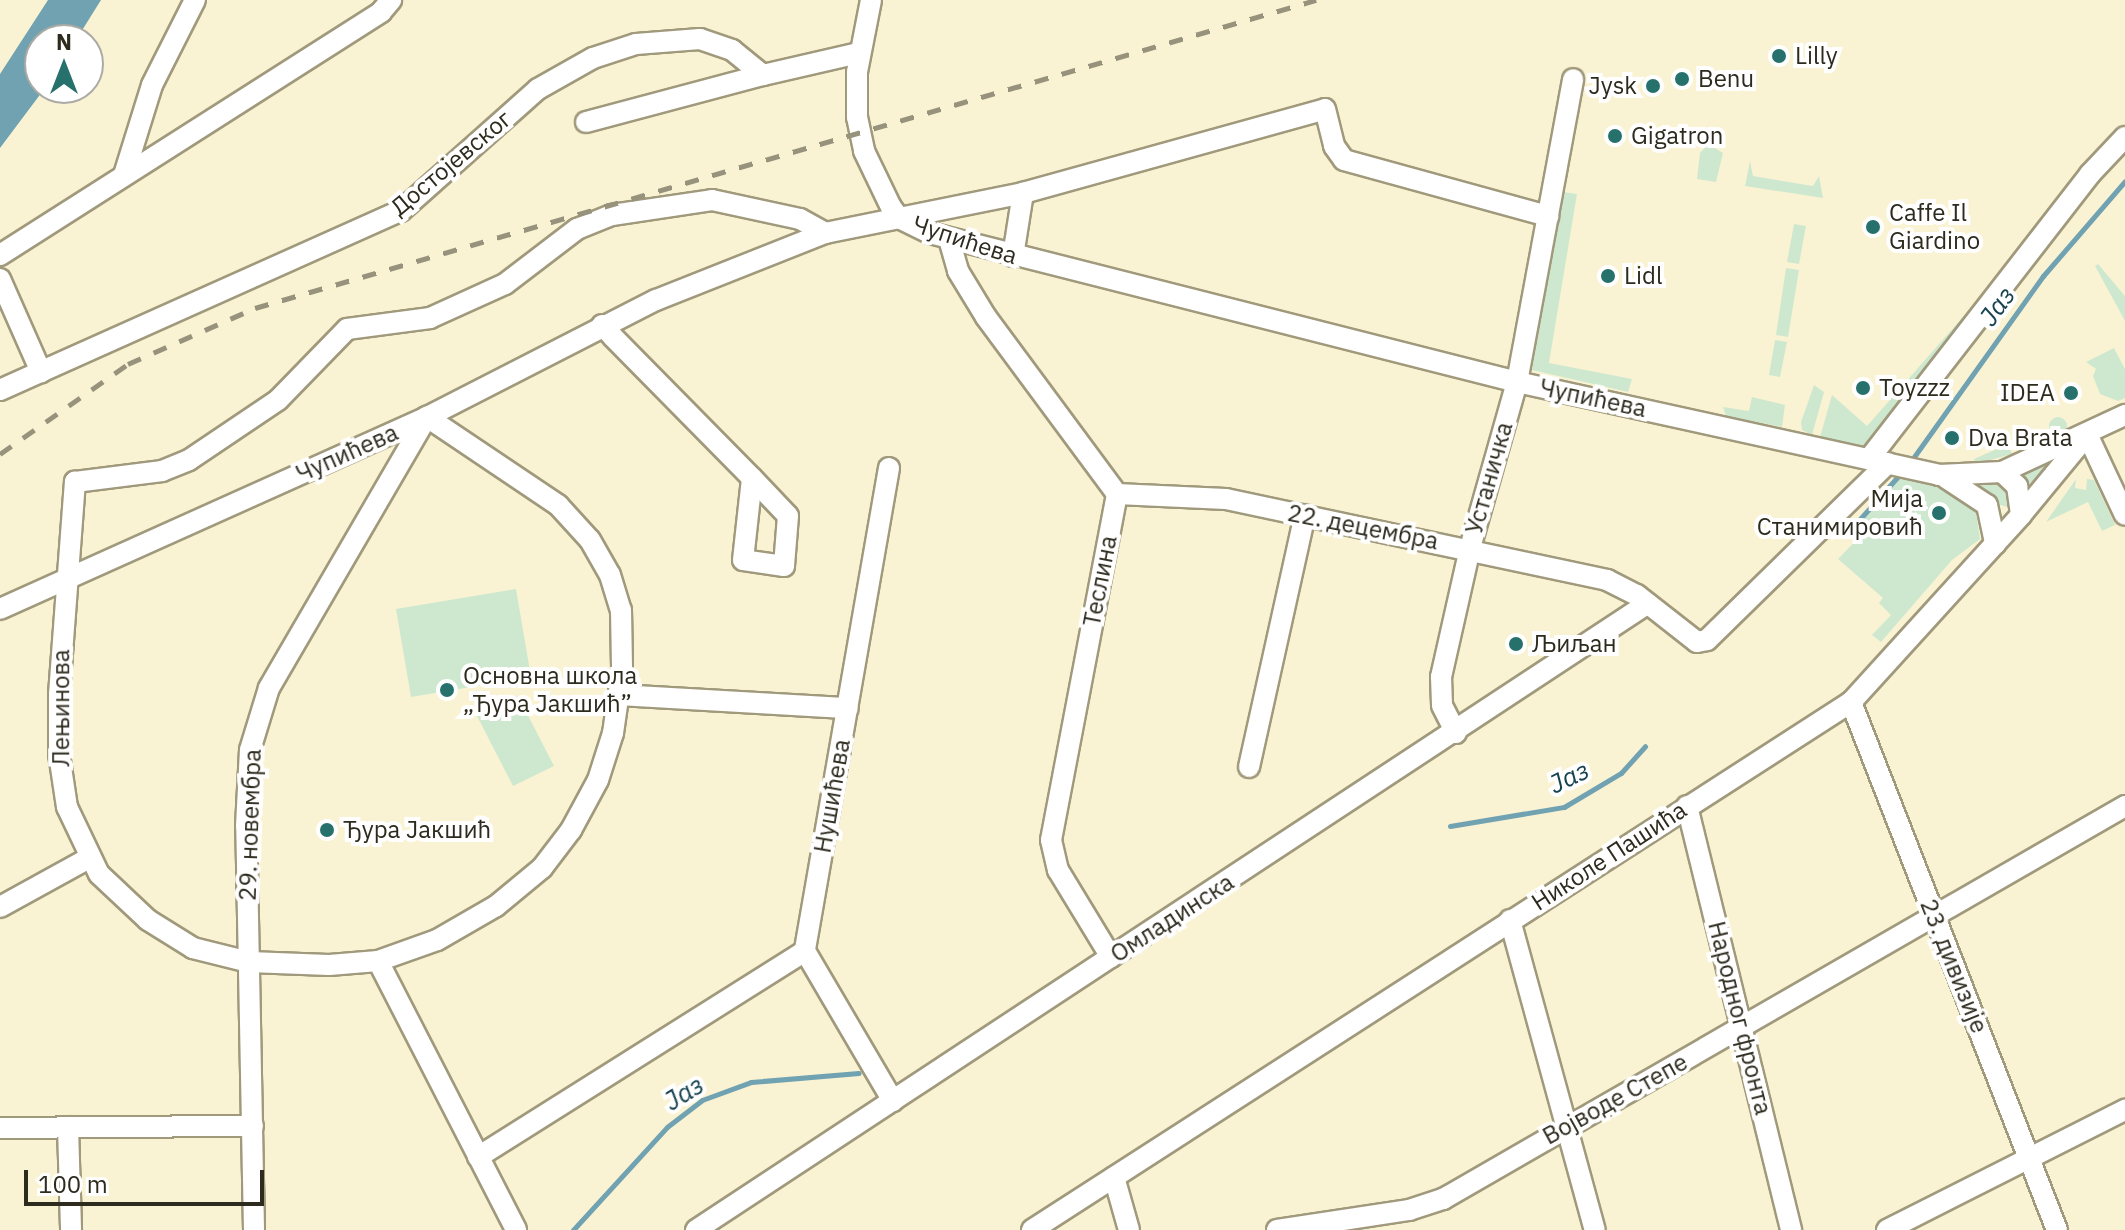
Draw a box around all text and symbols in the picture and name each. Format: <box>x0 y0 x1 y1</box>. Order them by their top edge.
north arrow <box>24 24 104 104</box>
text: N <box>56 27 72 56</box>
place label: Lilly <box>1795 42 1838 70</box>
marker: Lilly <box>1770 47 1788 65</box>
place label: Benu <box>1698 65 1754 93</box>
marker: Benu <box>1673 70 1691 88</box>
place label: Jysk <box>1589 72 1637 100</box>
marker: Jysk <box>1644 77 1662 95</box>
street label: Достојевског <box>385 104 517 222</box>
place label: Gigatron <box>1631 122 1723 150</box>
marker: Gigatron <box>1606 127 1624 145</box>
place label: Caffe Il Giardino <box>1889 199 1980 255</box>
street label: Чупићева <box>909 210 1021 270</box>
marker: Caffe Il Giardino <box>1864 218 1882 236</box>
place label: Lidl <box>1624 262 1662 290</box>
marker: Lidl <box>1599 267 1617 285</box>
water label: Јаз <box>1972 280 2022 332</box>
street label: Чупићева <box>1537 373 1649 423</box>
place label: Toyzzz <box>1879 374 1950 402</box>
marker: Toyzzz <box>1854 379 1872 397</box>
place label: IDEA <box>2000 379 2055 407</box>
marker: IDEA <box>2062 384 2080 402</box>
street label: Чупићева <box>292 418 402 488</box>
street label: Устаничка <box>1459 419 1519 537</box>
place label: Dva Brata <box>1968 424 2073 452</box>
marker: Dva Brata <box>1943 429 1961 447</box>
place label: Мија Станимировић <box>1757 485 1923 541</box>
street label: 22. децембра <box>1285 498 1441 556</box>
marker: Мија Станимировић <box>1930 504 1948 522</box>
street label: Теслина <box>1077 533 1123 629</box>
place label: Љиљан <box>1532 630 1617 658</box>
marker: Љиљан <box>1507 635 1525 653</box>
street label: Лењинова <box>47 649 75 767</box>
place label: Основна школа „Ђура Јакшић” <box>463 662 637 718</box>
marker: Основна школа „Ђура Јакшић” <box>438 681 456 699</box>
street label: Нушићева <box>808 737 856 855</box>
street label: 29. новембра <box>233 748 267 902</box>
water label: Јаз <box>1544 754 1594 800</box>
street label: Николе Пашића <box>1526 795 1692 917</box>
place label: Ђура Јакшић <box>343 816 491 844</box>
marker: Ђура Јакшић <box>318 821 336 839</box>
street label: Омладинска <box>1105 868 1239 968</box>
street label: 23. дивизије <box>1914 895 1994 1037</box>
street label: Народног фронта <box>1702 918 1778 1118</box>
street label: Војводе Степе <box>1538 1047 1692 1151</box>
water label: Јаз <box>659 1069 709 1117</box>
scale bar <box>28 1154 268 1204</box>
text: 100 m <box>38 1168 108 1200</box>

